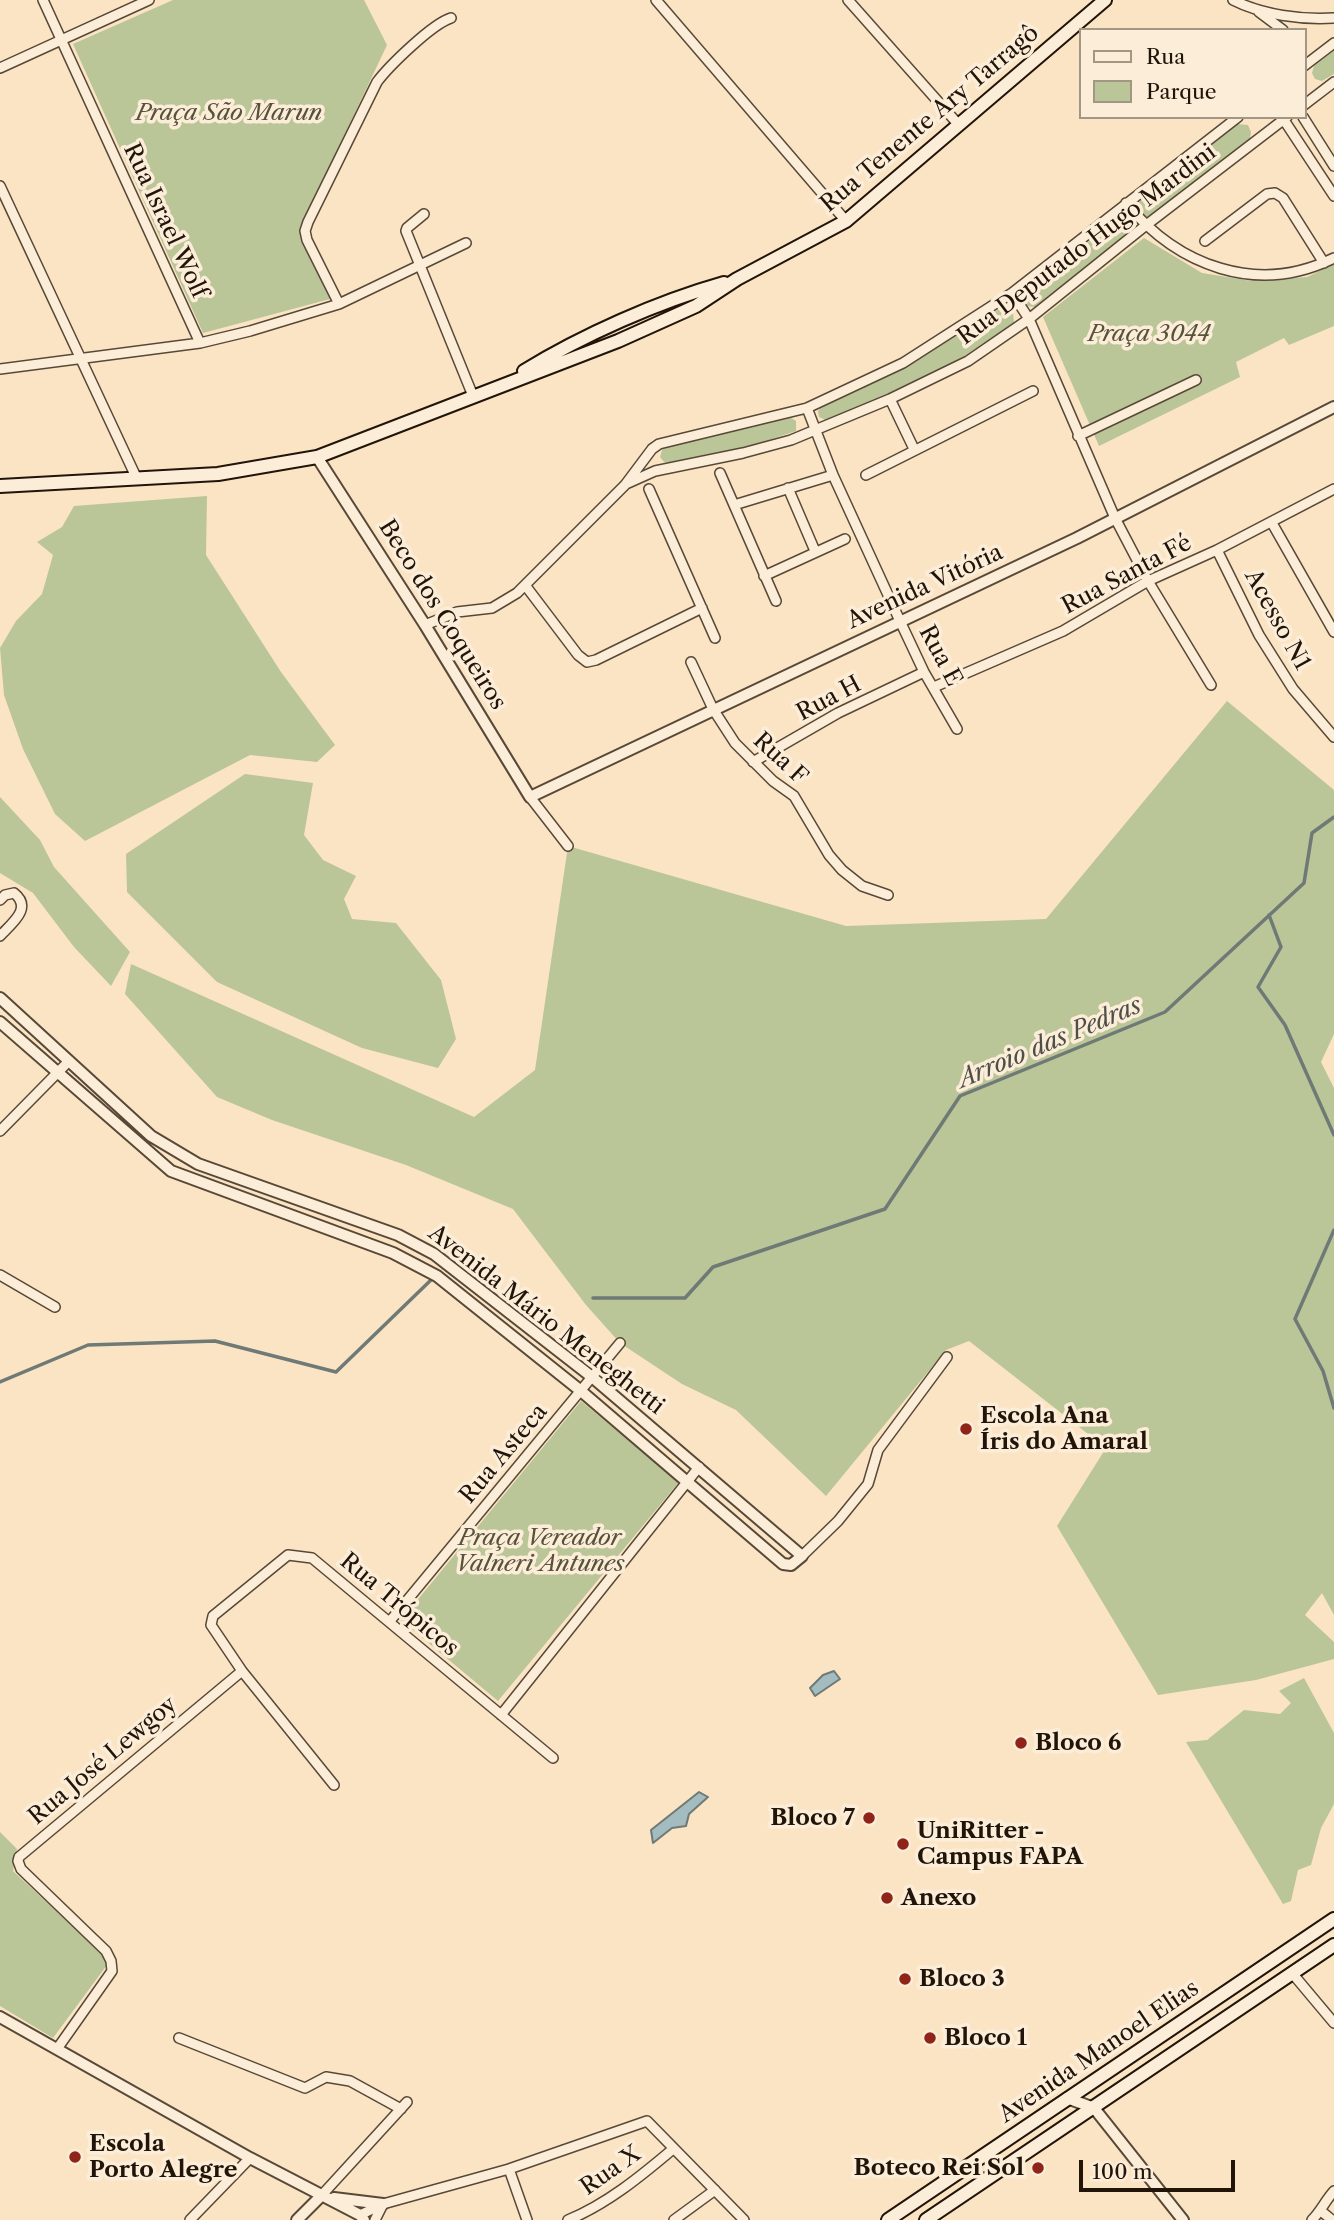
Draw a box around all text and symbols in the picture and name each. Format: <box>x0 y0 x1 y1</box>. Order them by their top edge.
street label: Rua Tenente Ary Tarragô <box>815 20 1045 218</box>
legend <box>1078 28 1306 119</box>
text: Rua <box>1146 44 1185 69</box>
text: Parque <box>1146 79 1217 104</box>
park label: Praça São Marun <box>136 99 322 127</box>
street label: Rua Israel Wolf <box>117 139 213 303</box>
street label: Rua Deputado Hugo Mardini <box>952 139 1222 351</box>
park label: Praça 3044 <box>1088 320 1210 348</box>
street label: Beco dos Coqueiros <box>372 515 512 715</box>
street label: Rua Santa Fé <box>1058 529 1196 621</box>
street label: Avenida Vitória <box>843 539 1007 635</box>
street label: Acesso N1 <box>1238 565 1316 675</box>
street label: Rua E <box>913 621 967 691</box>
street label: Rua H <box>792 671 866 727</box>
street label: Rua F <box>747 727 813 791</box>
water label: Arroio das Pedras <box>954 991 1146 1095</box>
street label: Avenida Mário Meneghetti <box>423 1219 669 1421</box>
street label: Rua Asteca <box>454 1399 554 1509</box>
place label: Escola Ana Íris do Amaral <box>980 1402 1148 1456</box>
marker: Escola Ana Íris do Amaral <box>958 1421 974 1437</box>
park label: Praça Vereador Valneri Antunes <box>455 1524 625 1578</box>
street label: Rua Trópicos <box>334 1548 464 1662</box>
street label: Rua José Lewgoy <box>23 1691 183 1831</box>
place label: Bloco 6 <box>1035 1729 1121 1757</box>
marker: Bloco 6 <box>1013 1735 1029 1751</box>
place label: Bloco 7 <box>770 1804 855 1832</box>
marker: Bloco 7 <box>861 1810 877 1826</box>
place label: UniRitter - Campus FAPA <box>917 1817 1083 1871</box>
marker: UniRitter - Campus FAPA <box>895 1836 911 1852</box>
place label: Anexo <box>901 1884 976 1912</box>
marker: Anexo <box>879 1890 895 1906</box>
place label: Bloco 3 <box>919 1965 1005 1993</box>
marker: Bloco 3 <box>897 1971 913 1987</box>
street label: Avenida Manoel Elias <box>994 1975 1204 2129</box>
place label: Bloco 1 <box>944 2024 1027 2052</box>
marker: Bloco 1 <box>922 2030 938 2046</box>
place label: Escola Porto Alegre <box>89 2130 237 2184</box>
street label: Rua X <box>576 2140 646 2202</box>
scale bar <box>1082 2146 1238 2190</box>
marker: Escola Porto Alegre <box>67 2149 83 2165</box>
place label: Boteco Rei Sol <box>854 2154 1024 2182</box>
text: 100 m <box>1092 2159 1153 2184</box>
marker: Boteco Rei Sol <box>1030 2160 1046 2176</box>

